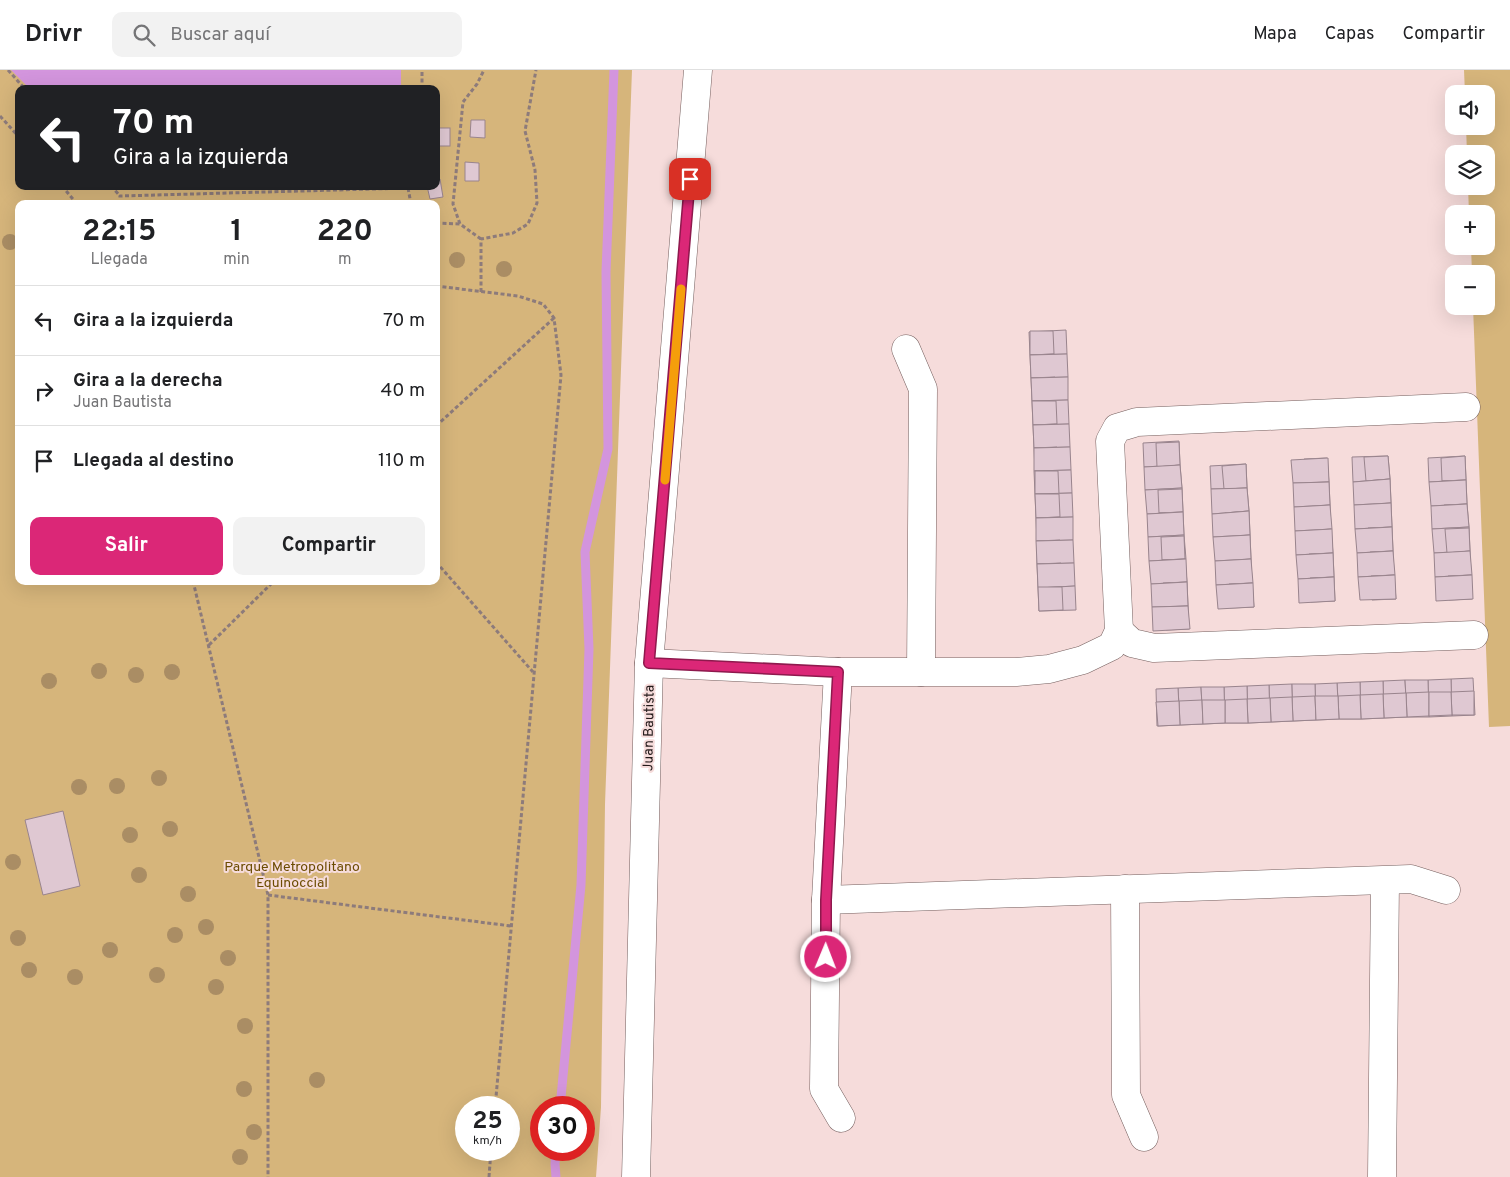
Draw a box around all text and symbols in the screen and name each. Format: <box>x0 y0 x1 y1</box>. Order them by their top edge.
search box <box>112 12 462 57</box>
text: Drivr <box>25 20 82 50</box>
icon: search <box>130 21 158 49</box>
text: Buscar aquí <box>170 23 270 47</box>
text: Mapa <box>1253 23 1297 46</box>
text: Capas <box>1325 23 1374 46</box>
text: Compartir <box>1402 23 1485 46</box>
map controls <box>1445 85 1495 315</box>
button: sound <box>1445 85 1495 135</box>
text: 70 m <box>113 102 194 146</box>
icon: left <box>30 105 95 170</box>
text: Gira a la izquierda <box>113 145 289 172</box>
button: layers <box>1445 145 1495 195</box>
pin <box>669 158 711 200</box>
icon: arrive <box>676 165 704 193</box>
button: + <box>1445 205 1495 255</box>
text: 22:15 <box>82 214 156 251</box>
text: 1 <box>230 214 242 251</box>
text: 220 <box>317 214 373 251</box>
text: Llegada <box>90 250 148 270</box>
text: min <box>223 250 250 270</box>
text: m <box>338 250 352 270</box>
button: − <box>1445 265 1495 315</box>
icon: left <box>30 307 58 335</box>
text: Gira a la izquierda <box>73 309 233 333</box>
text: 70 m <box>383 309 425 333</box>
text: Gira a la derecha <box>73 369 223 393</box>
icon: right <box>30 377 58 405</box>
text: 40 m <box>380 379 425 403</box>
text: Juan Bautista <box>73 393 172 413</box>
icon: arrive <box>30 447 58 475</box>
text: Llegada al destino <box>73 449 234 473</box>
text: 110 m <box>378 449 425 473</box>
button: Salir <box>30 517 223 575</box>
button: Compartir <box>233 517 425 575</box>
street label: Juan Bautista <box>640 685 659 771</box>
park label: Parque Metropolitano Equinoccial <box>224 859 360 892</box>
position arrow <box>799 930 851 982</box>
speed limit sign: 30 <box>530 1096 595 1161</box>
text: 25 <box>472 1106 503 1138</box>
text: km/h <box>473 1133 502 1149</box>

